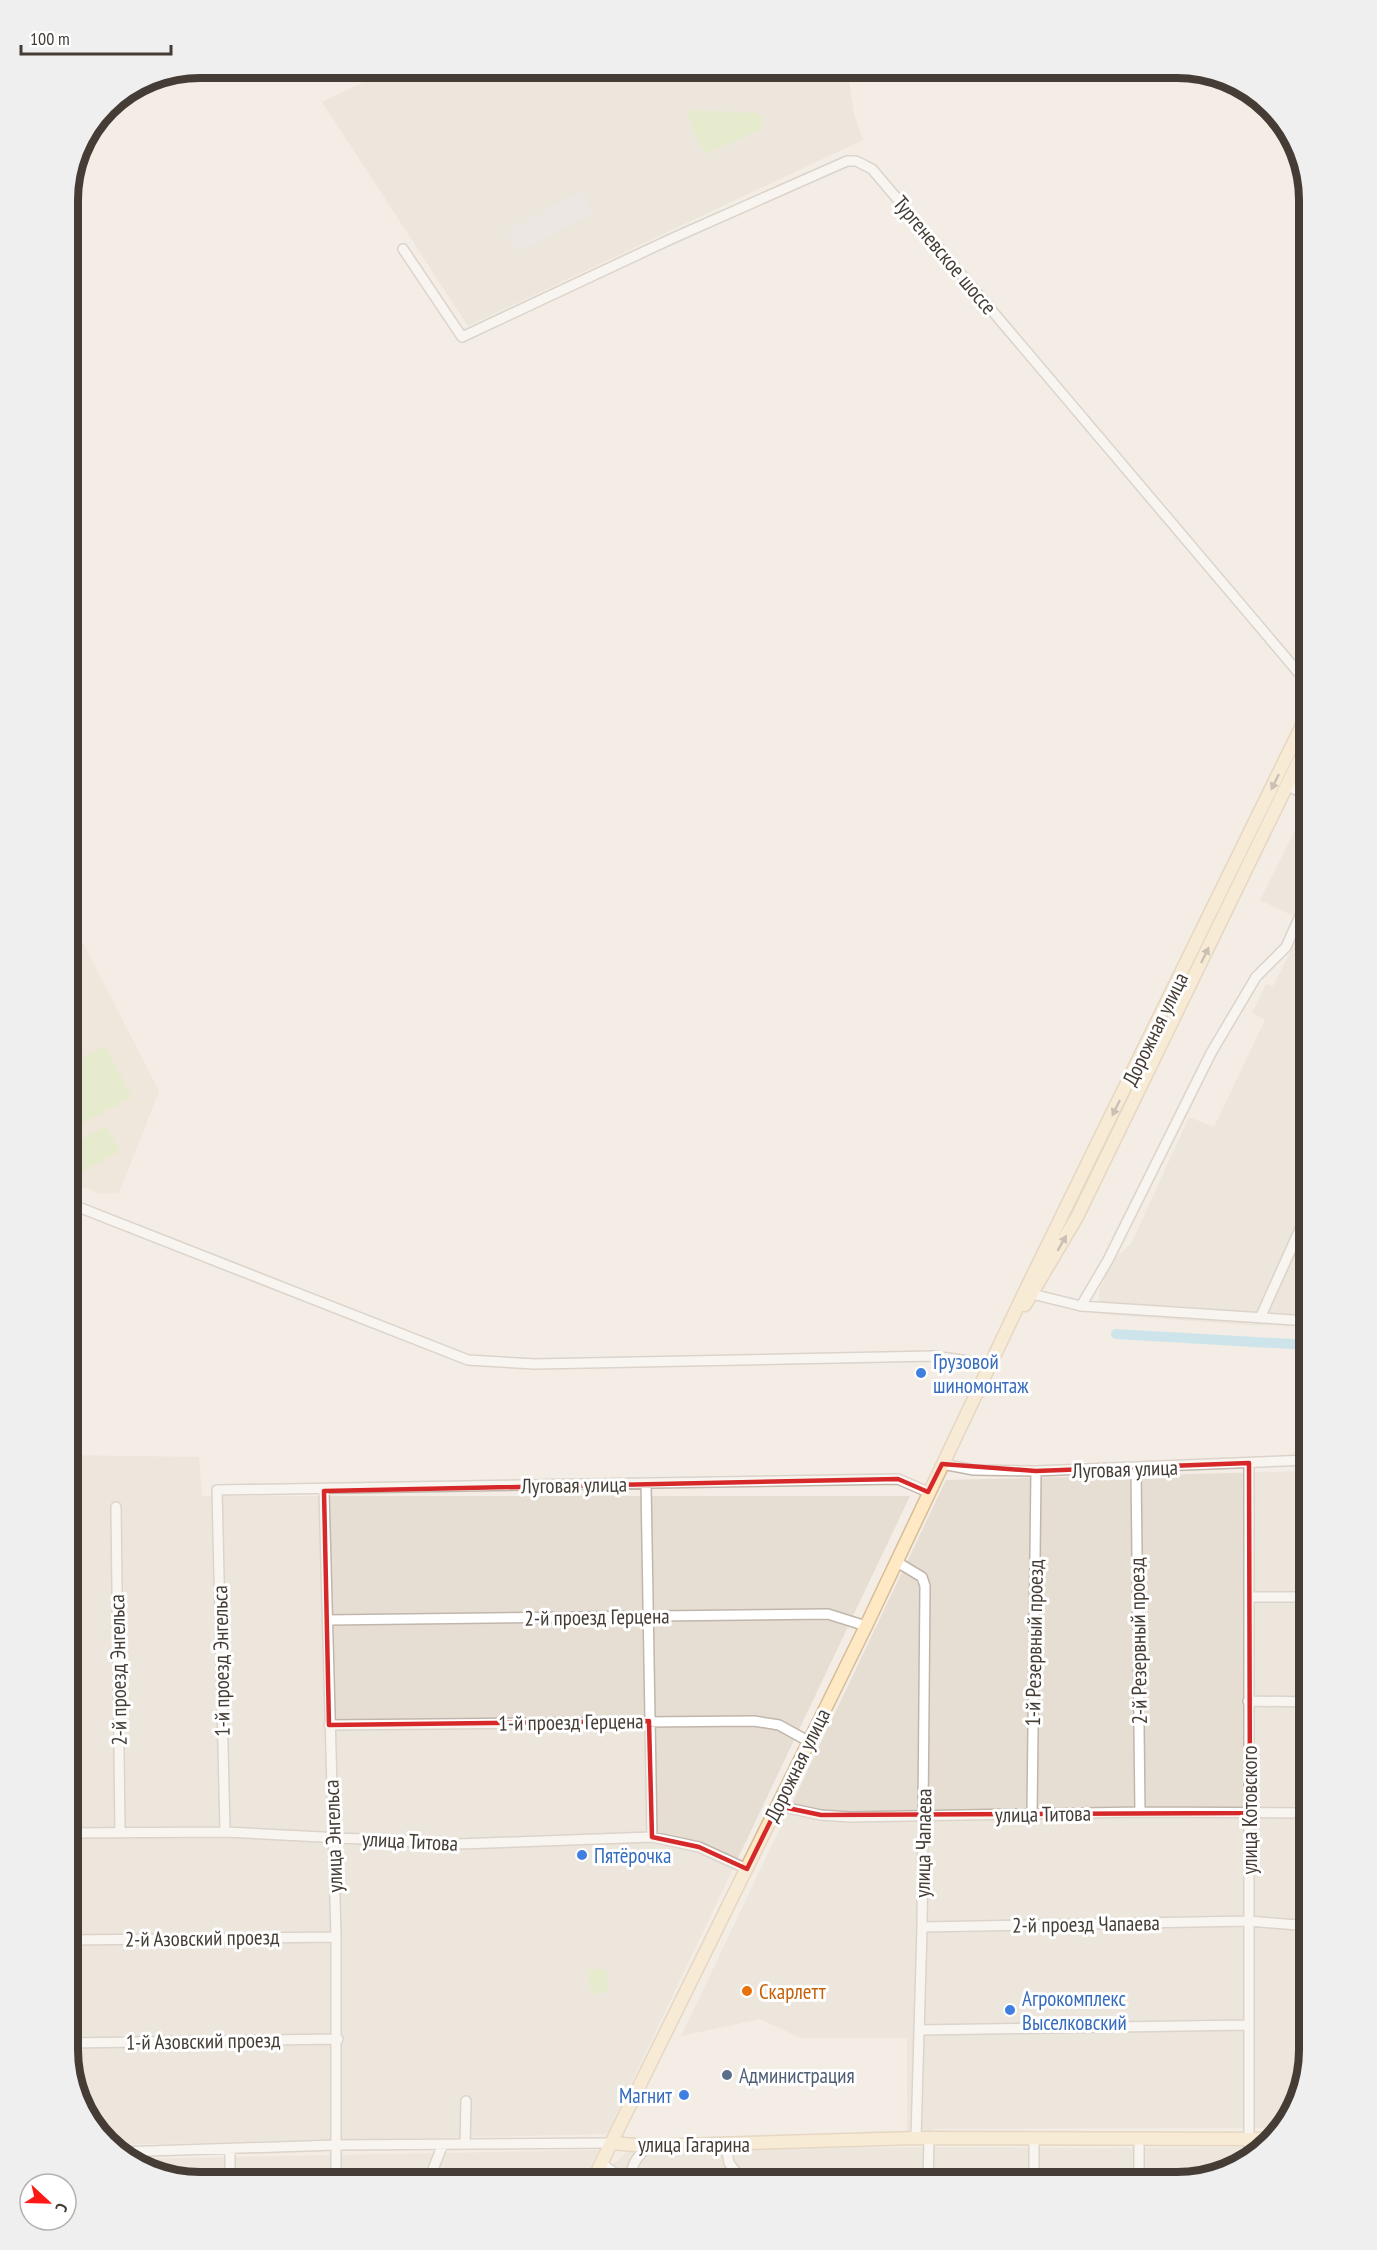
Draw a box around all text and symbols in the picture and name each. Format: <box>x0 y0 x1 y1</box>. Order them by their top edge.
scale bar <box>21 18 171 56</box>
text: 100 m <box>30 27 70 50</box>
street label: Тургеневское шоссе <box>887 190 1003 320</box>
one-way arrow <box>1270 773 1280 791</box>
one-way arrow <box>1200 947 1210 964</box>
street label: Дорожная улица <box>1116 968 1194 1090</box>
one-way arrow <box>1111 1100 1120 1117</box>
one-way arrow <box>1057 1234 1067 1251</box>
place label: Грузовой шиномонтаж <box>933 1348 1029 1399</box>
marker: Грузовой шиномонтаж <box>914 1366 928 1380</box>
street label: Луговая улица <box>1071 1454 1178 1484</box>
street label: Луговая улица <box>520 1471 627 1499</box>
street label: 2-й Резервный проезд <box>1123 1557 1153 1725</box>
street label: 1-й Резервный проезд <box>1019 1559 1049 1727</box>
street label: 1-й проезд Энгельса <box>206 1585 236 1737</box>
street label: 2-й проезд Энгельса <box>103 1594 133 1746</box>
street label: 2-й проезд Герцена <box>524 1602 670 1632</box>
street label: Дорожная улица <box>758 1704 836 1826</box>
street label: 1-й проезд Герцена <box>498 1707 644 1737</box>
street label: улица Котовского <box>1236 1745 1263 1875</box>
street label: улица Энгельса <box>318 1779 348 1893</box>
street label: улица Чапаева <box>909 1788 937 1898</box>
street label: улица Титова <box>995 1800 1091 1828</box>
street label: улица Титова <box>361 1825 459 1857</box>
place label: Пятёрочка <box>594 1842 671 1869</box>
marker: Пятёрочка <box>575 1848 589 1862</box>
street label: 2-й проезд Чапаева <box>1012 1909 1160 1939</box>
street label: 2-й Азовский проезд <box>125 1923 279 1953</box>
place label: Скарлетт <box>759 1978 826 2005</box>
marker: Скарлетт <box>740 1984 754 1998</box>
place label: Агрокомплекс Выселковский <box>1022 1985 1127 2036</box>
marker: Агрокомплекс Выселковский <box>1003 2003 1017 2017</box>
street label: 1-й Азовский проезд <box>126 2026 280 2056</box>
place label: Администрация <box>739 2062 855 2089</box>
marker: Администрация <box>720 2068 734 2082</box>
place label: Магнит <box>619 2082 672 2109</box>
marker: Магнит <box>677 2088 691 2102</box>
street label: улица Гагарина <box>638 2131 750 2158</box>
north arrow <box>18 2172 78 2232</box>
text: С <box>51 2200 73 2215</box>

